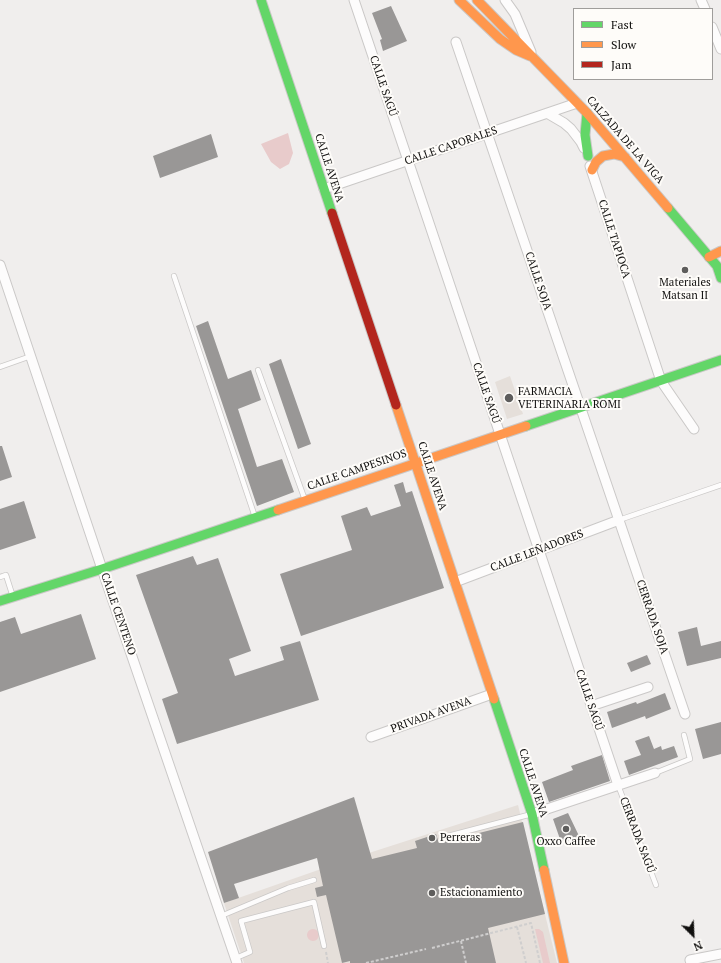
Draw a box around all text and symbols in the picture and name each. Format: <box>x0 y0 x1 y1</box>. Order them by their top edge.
legend <box>573 8 713 80</box>
text: Fast <box>611 17 633 32</box>
text: Slow <box>611 37 636 52</box>
street label: CALLE SAGÚ <box>366 54 400 118</box>
text: Jam <box>611 57 632 72</box>
street label: CALZADA DE LA VIGA <box>584 94 666 186</box>
street label: CALLE CAPORALES <box>403 124 499 168</box>
street label: CALLE AVENA <box>312 132 346 204</box>
street label: CALLE TAPIOCA <box>595 198 633 280</box>
street label: CALLE SOJA <box>522 250 554 312</box>
marker: Materiales Matsan II <box>680 265 690 275</box>
place label: Materiales Matsan II <box>659 276 711 302</box>
street label: CALLE SAGÚ <box>469 361 503 425</box>
place label: FARMACIA VETERINARIA ROMI <box>518 385 621 411</box>
marker: FARMACIA VETERINARIA ROMI <box>503 392 515 404</box>
street label: CALLE AVENA <box>415 440 449 512</box>
street label: CALLE CAMPESINOS <box>306 447 408 493</box>
street label: CALLE LEÑADORES <box>489 527 585 575</box>
street label: CALLE CENTENO <box>98 571 138 657</box>
street label: CERRADA SOJA <box>633 578 671 656</box>
street label: CALLE SAGÚ <box>572 668 606 732</box>
street label: PRIVADA AVENA <box>389 694 473 736</box>
street label: CALLE AVENA <box>516 747 550 819</box>
street label: CERRADA SAGÚ <box>616 795 658 875</box>
marker: Oxxo Caffee <box>561 824 571 834</box>
place label: Perreras <box>440 831 480 845</box>
marker: Perreras <box>427 833 437 843</box>
place label: Oxxo Caffee <box>537 835 595 849</box>
place label: Estacionamiento <box>440 886 522 900</box>
marker: Estacionamiento <box>427 888 437 898</box>
north arrow <box>673 915 713 955</box>
text: N <box>691 938 705 954</box>

